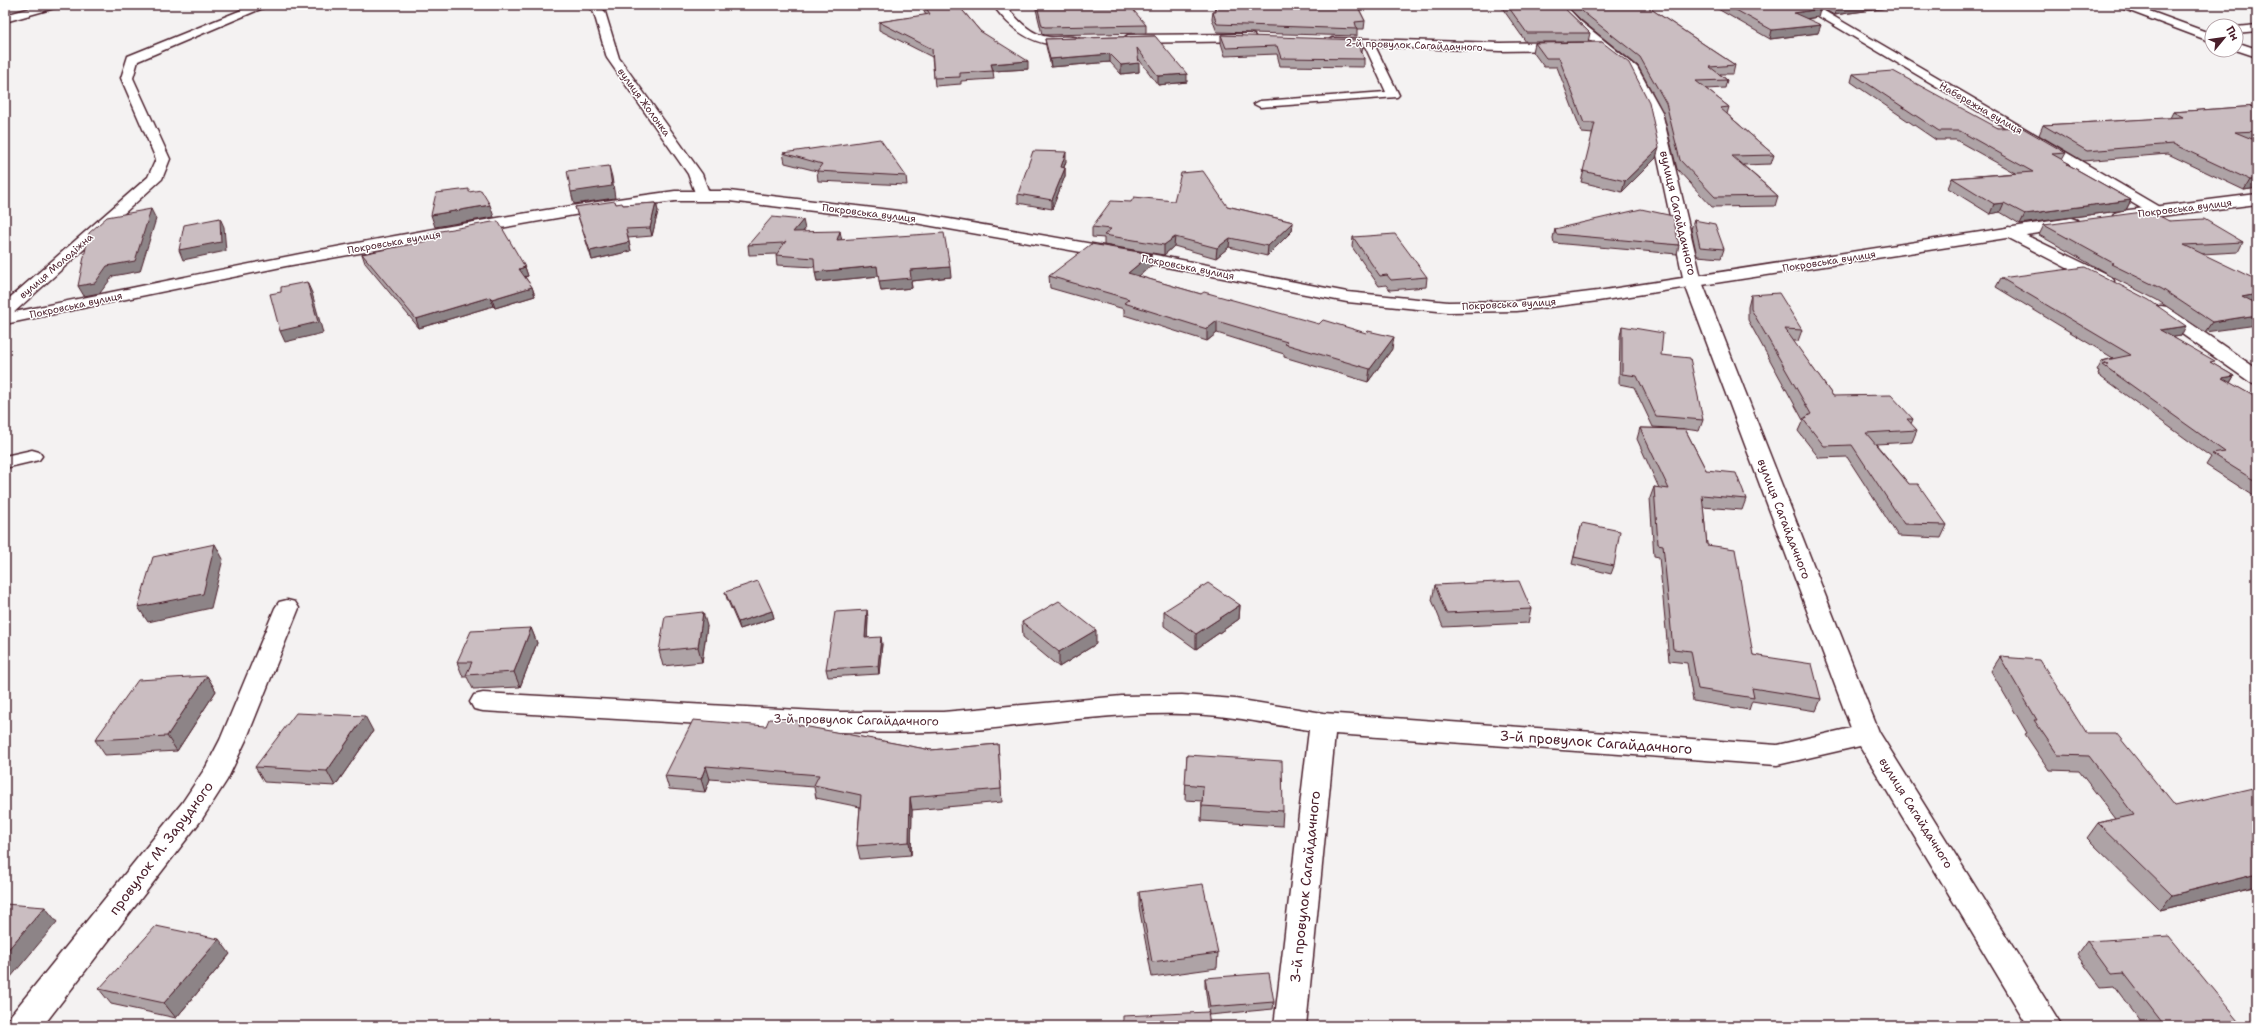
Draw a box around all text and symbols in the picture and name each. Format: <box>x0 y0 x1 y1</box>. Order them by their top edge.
north arrow <box>2204 18 2244 58</box>
text: Пн <box>2222 23 2242 43</box>
street label: 2-й провулок Сагайдачного <box>1345 36 1483 54</box>
street label: вулиця Жолонка <box>615 65 674 139</box>
street label: Набережна вулиця <box>1937 79 2025 137</box>
street label: вулиця Сагайдачного <box>1656 149 1700 277</box>
street label: Покровська вулиця <box>2137 196 2233 220</box>
street label: Покровська вулиця <box>821 201 917 225</box>
street label: Покровська вулиця <box>346 227 442 257</box>
street label: вулиця Молодіжна <box>16 230 96 302</box>
street label: Покровська вулиця <box>1781 247 1877 275</box>
street label: Покровська вулиця <box>1140 252 1236 282</box>
street label: Покровська вулиця <box>28 289 124 321</box>
street label: Покровська вулиця <box>1461 295 1557 313</box>
street label: вулиця Сагайдачного <box>1754 456 1814 582</box>
street label: 3-й провулок Сагайдачного <box>773 711 939 729</box>
street label: 3-й провулок Сагайдачного <box>1499 726 1693 758</box>
street label: вулиця Сагайдачного <box>1875 755 1957 871</box>
street label: провулок М. Зарудного <box>105 778 217 918</box>
street label: 3-й провулок Сагайдачного <box>1286 790 1324 984</box>

